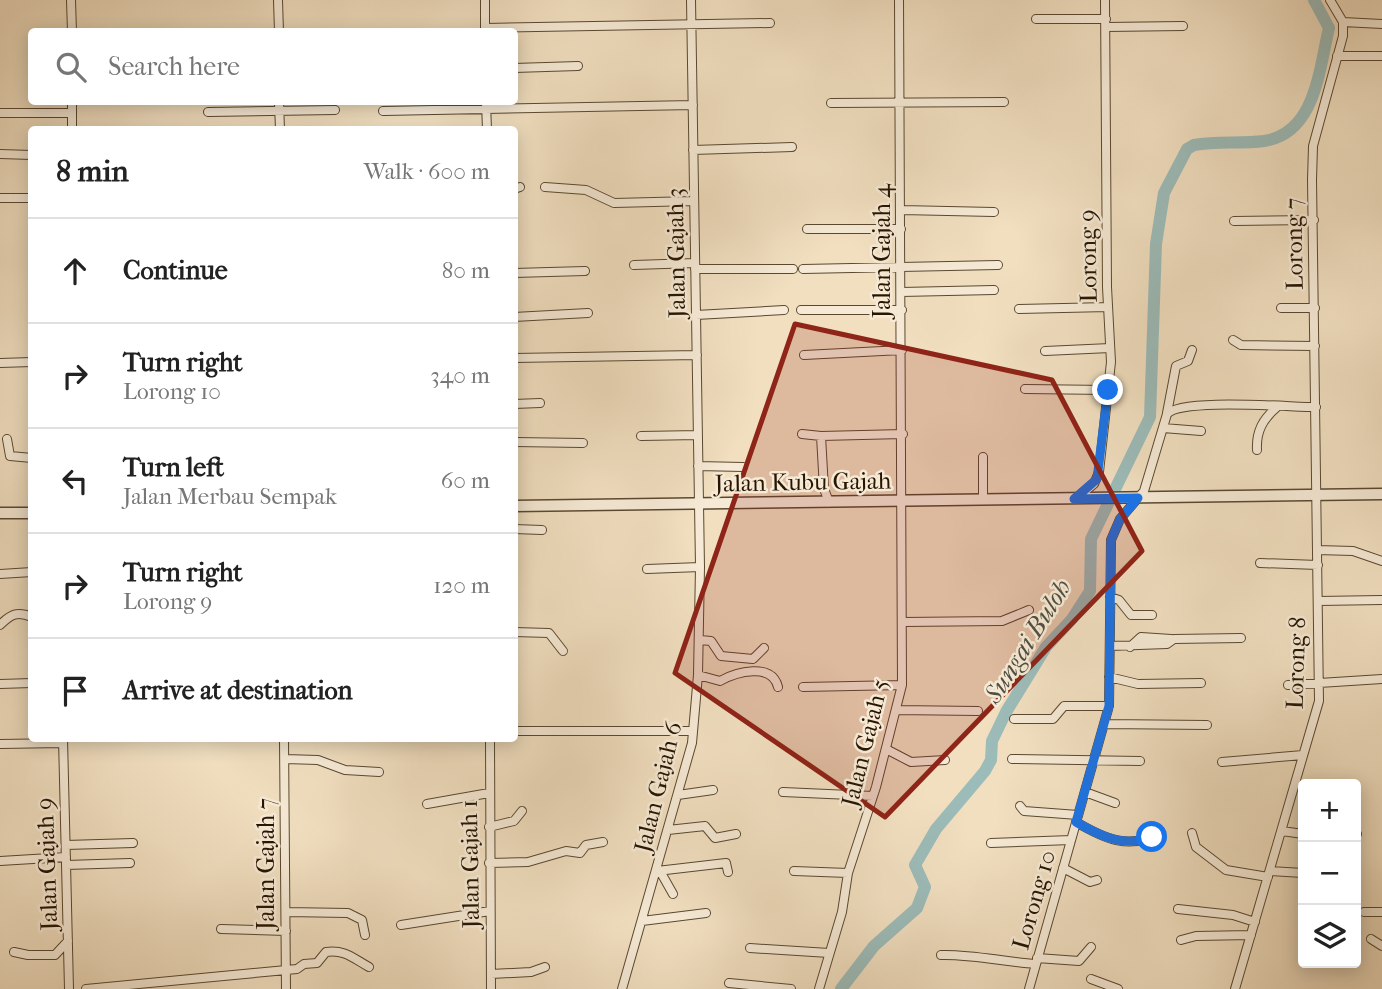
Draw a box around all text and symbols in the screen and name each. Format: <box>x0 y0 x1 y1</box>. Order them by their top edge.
search box <box>28 28 518 105</box>
icon: search <box>52 48 90 86</box>
text: Search here <box>108 51 240 82</box>
text: 8 min <box>56 154 129 189</box>
text: Walk · 600 m <box>364 158 490 185</box>
street label: Jalan Gajah 4 <box>868 183 896 320</box>
street label: Jalan Gajah 3 <box>661 188 691 320</box>
street label: Lorong 7 <box>1279 198 1309 290</box>
street label: Lorong 9 <box>1073 209 1103 303</box>
icon: ahead <box>56 252 94 290</box>
text: Continue <box>123 255 228 286</box>
text: 80 m <box>442 257 490 284</box>
text: Turn right <box>123 347 243 378</box>
icon: right <box>56 357 94 395</box>
text: 340 m <box>430 362 490 389</box>
route end <box>1092 374 1123 405</box>
text: Lorong 10 <box>123 378 221 405</box>
text: Turn left <box>123 452 224 483</box>
icon: left <box>56 462 94 500</box>
street label: Jalan Kubu Gajah <box>712 466 892 498</box>
text: 60 m <box>441 467 490 494</box>
text: Jalan Merbau Sempak <box>123 483 337 510</box>
text: Turn right <box>123 557 243 588</box>
icon: right <box>56 567 94 605</box>
text: 120 m <box>433 572 490 599</box>
water label: Sungai Buloh <box>977 573 1078 710</box>
text: Lorong 9 <box>123 588 212 615</box>
street label: Lorong 8 <box>1280 616 1312 710</box>
icon: arrive <box>56 672 94 710</box>
text: Arrive at destination <box>123 675 353 706</box>
street label: Jalan Gajah 5 <box>835 676 894 812</box>
street label: Jalan Gajah 6 <box>628 718 688 857</box>
map controls <box>1298 779 1361 968</box>
button: + <box>1298 779 1361 842</box>
street label: Jalan Gajah 9 <box>31 797 63 933</box>
street label: Jalan Gajah 7 <box>252 798 280 932</box>
street label: Jalan Gajah 1 <box>455 799 485 931</box>
route start <box>1136 821 1167 852</box>
button: − <box>1298 842 1361 905</box>
street label: Lorong 10 <box>1006 847 1062 953</box>
button: layers <box>1298 905 1361 968</box>

